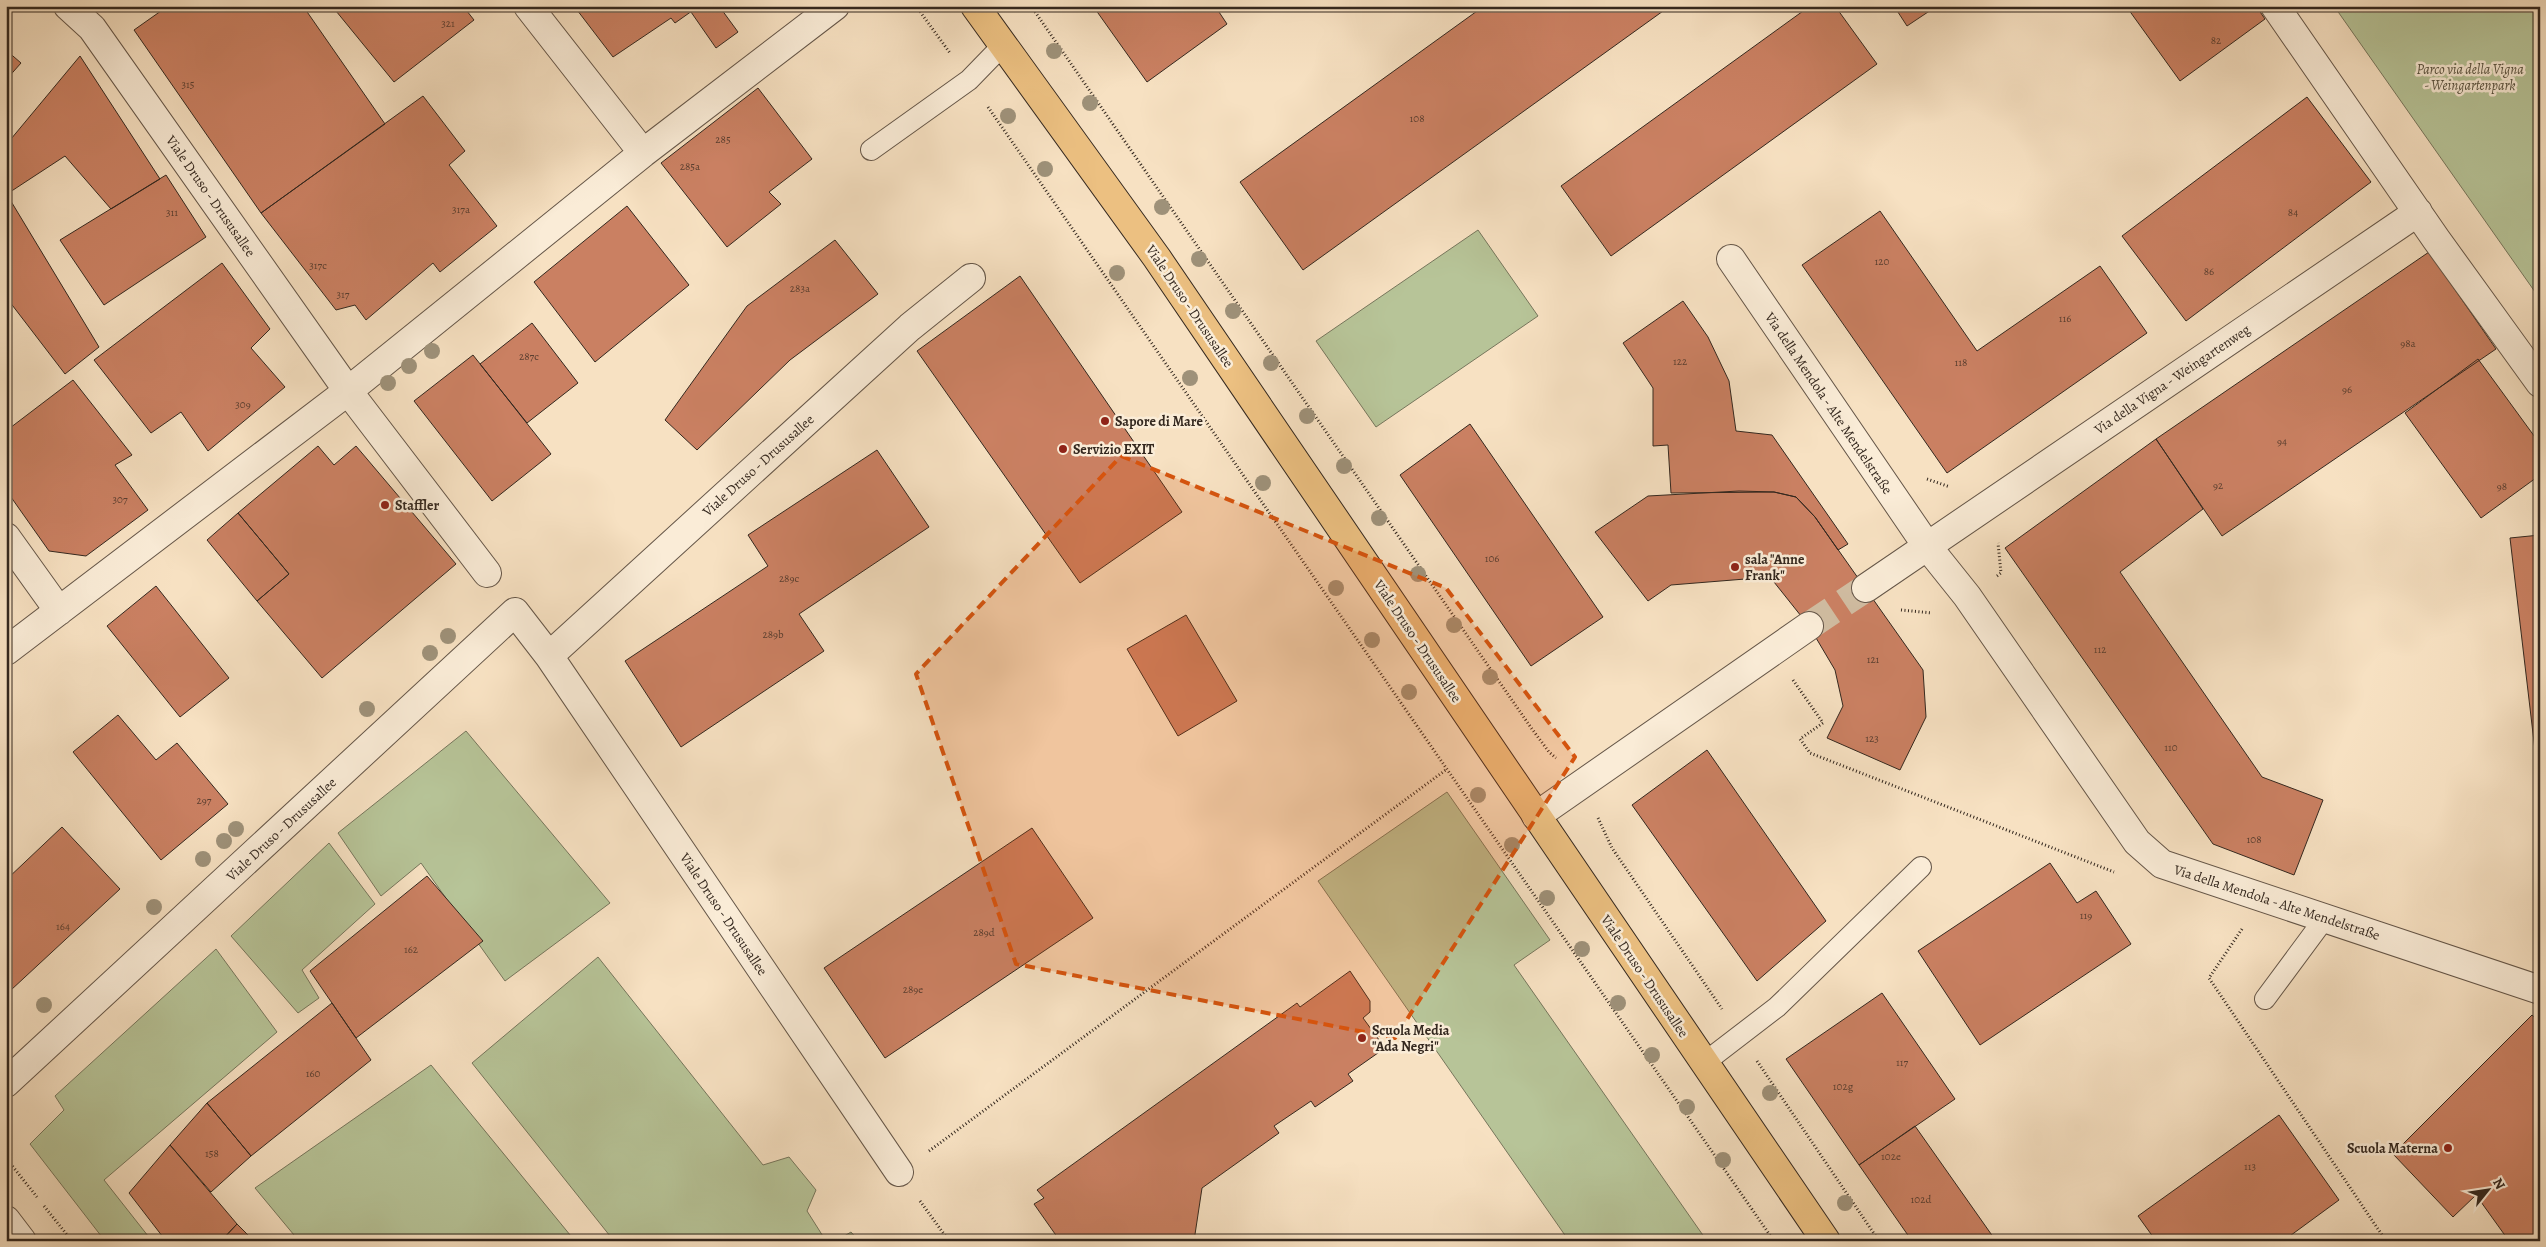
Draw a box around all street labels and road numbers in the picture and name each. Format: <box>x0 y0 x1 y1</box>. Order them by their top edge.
street label: Viale Druso - Drususallee <box>161 131 260 261</box>
street label: Viale Druso - Drususallee <box>1141 240 1238 371</box>
street label: Via della Mendola - Alte Mendelstraße <box>1760 308 1897 498</box>
street label: Via della Vigna - Weingartenweg <box>2090 320 2254 439</box>
street label: Viale Druso - Drususallee <box>698 410 818 521</box>
street label: Viale Druso - Drususallee <box>1369 575 1466 706</box>
street label: Viale Druso - Drususallee <box>221 773 341 886</box>
street label: Viale Druso - Drususallee <box>675 848 772 979</box>
street label: Via della Mendola - Alte Mendelstraße <box>2170 860 2382 945</box>
street label: Viale Druso - Drususallee <box>1596 910 1693 1041</box>

